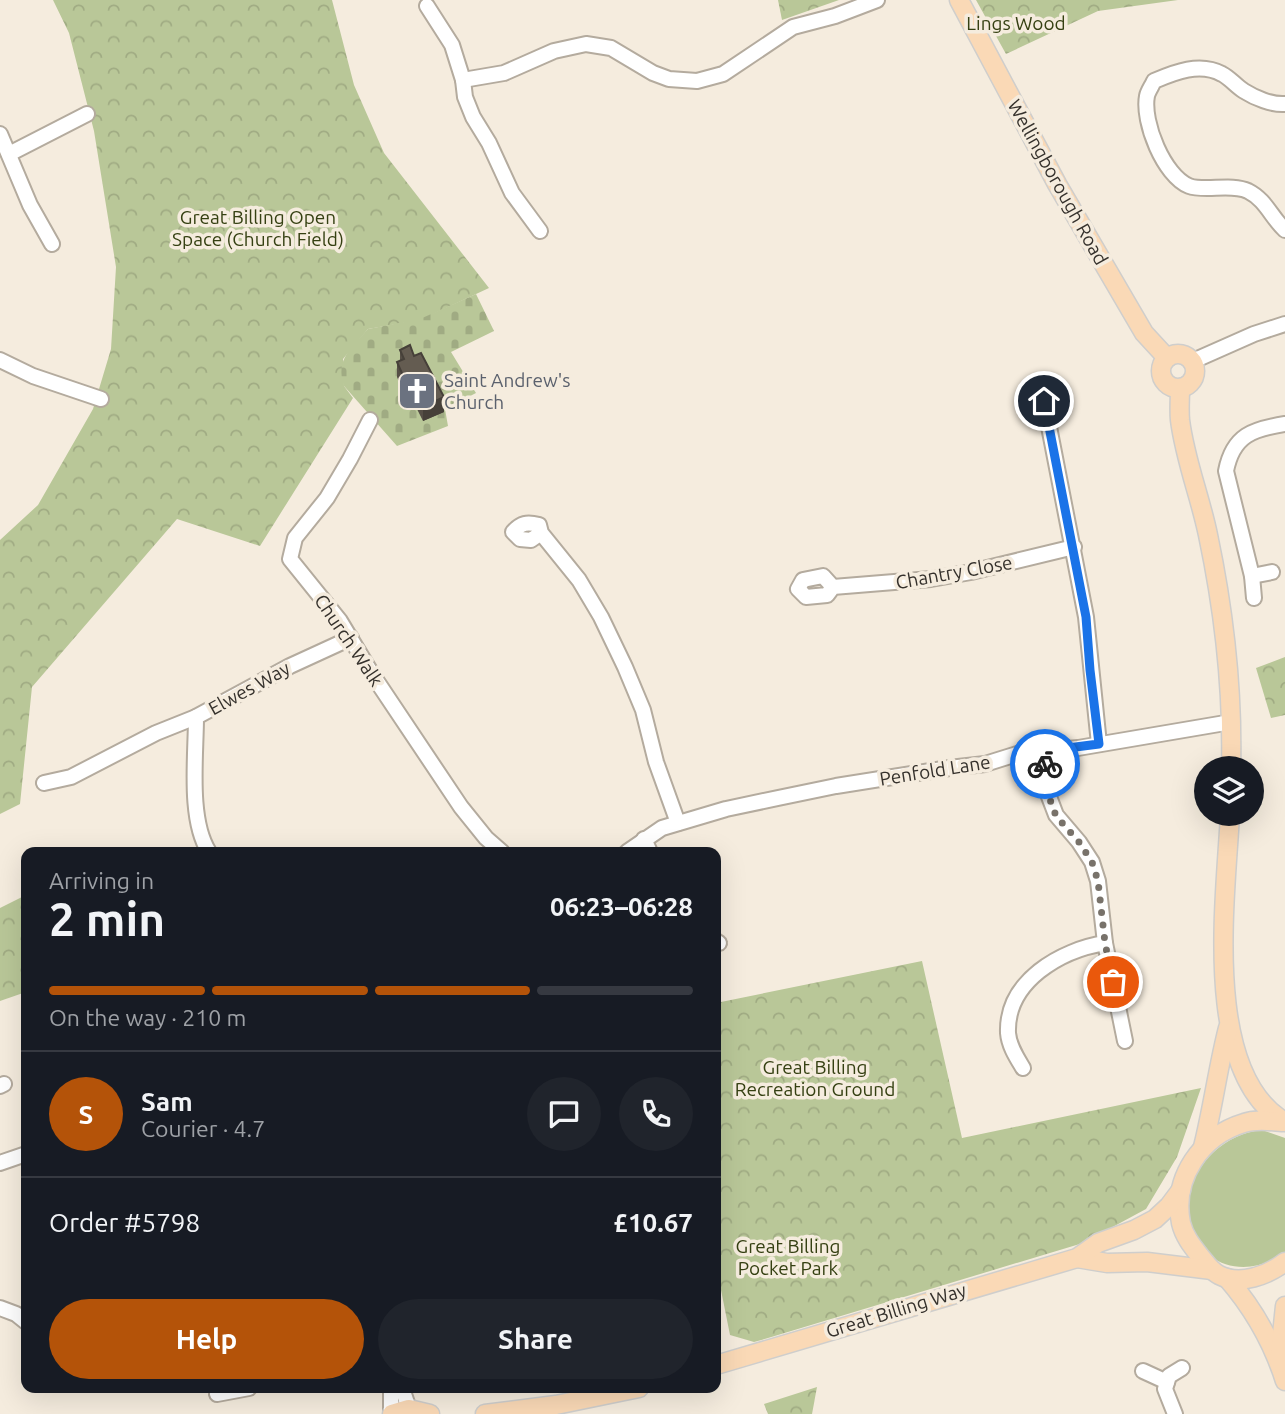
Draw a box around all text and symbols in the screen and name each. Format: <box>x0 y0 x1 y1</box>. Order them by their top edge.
park label: Lings Wood <box>966 12 1066 34</box>
street label: Wellingborough Road <box>1003 96 1113 268</box>
park label: Great Billing Open Space (Church Field) <box>172 206 344 250</box>
place label: Saint Andrew's Church <box>444 369 571 413</box>
church icon: Saint Andrew's Church <box>396 370 438 412</box>
pin <box>1014 371 1074 431</box>
icon: home <box>1025 382 1063 420</box>
street label: Chantry Close <box>894 551 1014 593</box>
street label: Church Walk <box>310 590 388 690</box>
street label: Elwes Way <box>205 657 293 719</box>
courier <box>1010 729 1080 799</box>
icon: bike <box>1026 745 1064 783</box>
street label: Penfold Lane <box>878 750 992 790</box>
map controls <box>1194 756 1264 826</box>
button: layers <box>1194 756 1264 826</box>
text: Arriving in <box>49 868 154 893</box>
text: 06:23–06:28 <box>550 892 693 921</box>
text: 2 min <box>49 893 165 945</box>
pin <box>1083 952 1143 1012</box>
icon: bag <box>1094 963 1132 1001</box>
text: On the way · 210 m <box>49 1005 246 1030</box>
park label: Great Billing Recreation Ground <box>735 1056 895 1100</box>
button: chat <box>527 1077 601 1151</box>
button: phone <box>619 1077 693 1151</box>
text: Sam <box>141 1087 193 1116</box>
text: S <box>79 1100 93 1129</box>
text: Courier · 4.7 <box>141 1116 265 1141</box>
text: Order #5798 <box>49 1208 200 1237</box>
text: £10.67 <box>613 1208 693 1237</box>
park label: Great Billing Pocket Park <box>736 1235 840 1279</box>
street label: Great Billing Way <box>823 1278 969 1342</box>
button: Help <box>49 1299 364 1379</box>
button: Share <box>378 1299 693 1379</box>

